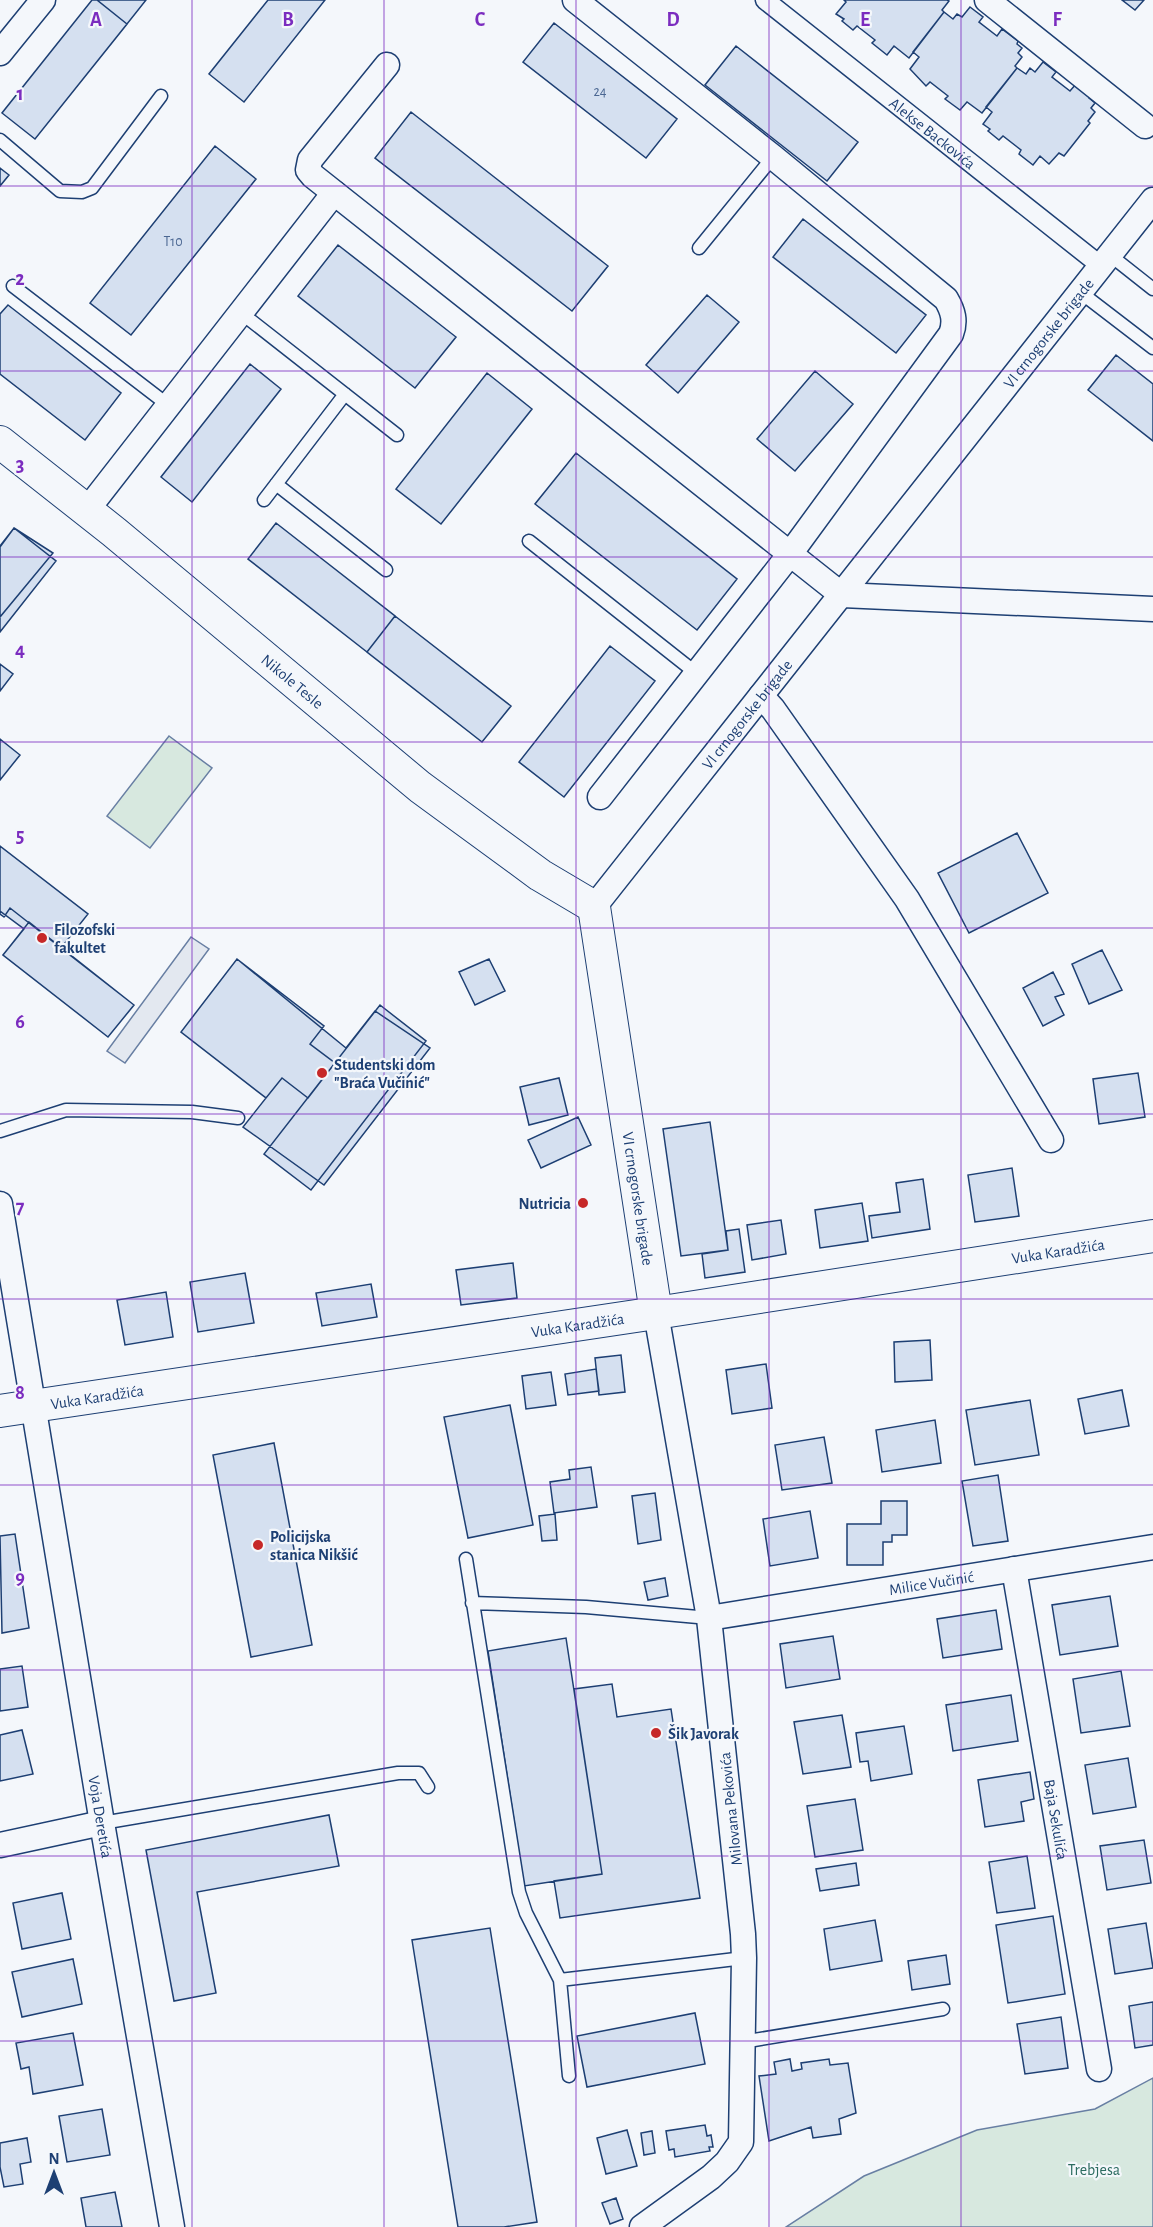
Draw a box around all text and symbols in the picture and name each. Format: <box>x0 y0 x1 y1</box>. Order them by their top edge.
text: A <box>90 10 102 30</box>
text: B <box>282 10 294 30</box>
text: C <box>475 10 486 30</box>
text: D <box>666 10 680 30</box>
text: E <box>860 10 870 30</box>
text: F <box>1052 10 1062 30</box>
text: 1 <box>16 84 24 104</box>
house number: 24 <box>593 85 607 99</box>
street label: Alekse Backovića <box>886 95 978 172</box>
house number: T10 <box>163 235 183 249</box>
text: 2 <box>15 269 25 289</box>
street label: VI crnogorske brigade <box>1001 276 1097 391</box>
text: 3 <box>16 455 24 475</box>
text: 4 <box>15 640 25 660</box>
street label: Nikole Tesle <box>258 652 326 712</box>
street label: VI crnogorske brigade <box>699 657 795 772</box>
text: 5 <box>16 826 24 846</box>
place label: Filozofski fakultet <box>54 922 115 956</box>
marker: Filozofski fakultet <box>35 931 49 945</box>
text: 6 <box>15 1012 25 1032</box>
place label: Studentski dom "Braća Vučinić" <box>334 1057 435 1091</box>
marker: Studentski dom "Braća Vučinić" <box>315 1066 329 1080</box>
street label: VI crnogorske brigade <box>619 1131 656 1266</box>
place label: Nutricia <box>519 1196 571 1212</box>
marker: Nutricia <box>576 1196 590 1210</box>
text: 7 <box>16 1197 25 1217</box>
street label: Vuka Karadžića <box>1010 1237 1106 1267</box>
street label: Vuka Karadžića <box>530 1311 625 1341</box>
text: 8 <box>15 1383 25 1403</box>
street label: Vuka Karadžića <box>49 1383 145 1412</box>
place label: Policijska stanica Nikšić <box>270 1529 358 1563</box>
marker: Policijska stanica Nikšić <box>251 1538 265 1552</box>
text: 9 <box>15 1568 25 1588</box>
street label: Milice Vučinić <box>888 1569 975 1598</box>
place label: Šik Javorak <box>668 1724 739 1742</box>
marker: Šik Javorak <box>649 1726 663 1740</box>
street label: Milovana Pekovića <box>717 1751 745 1866</box>
street label: Voja Deretića <box>85 1775 115 1859</box>
street label: Baja Sekulića <box>1041 1778 1070 1861</box>
north arrow <box>24 2143 84 2203</box>
text: N <box>48 2151 60 2167</box>
park label: Trebjesa <box>1068 2162 1120 2179</box>

